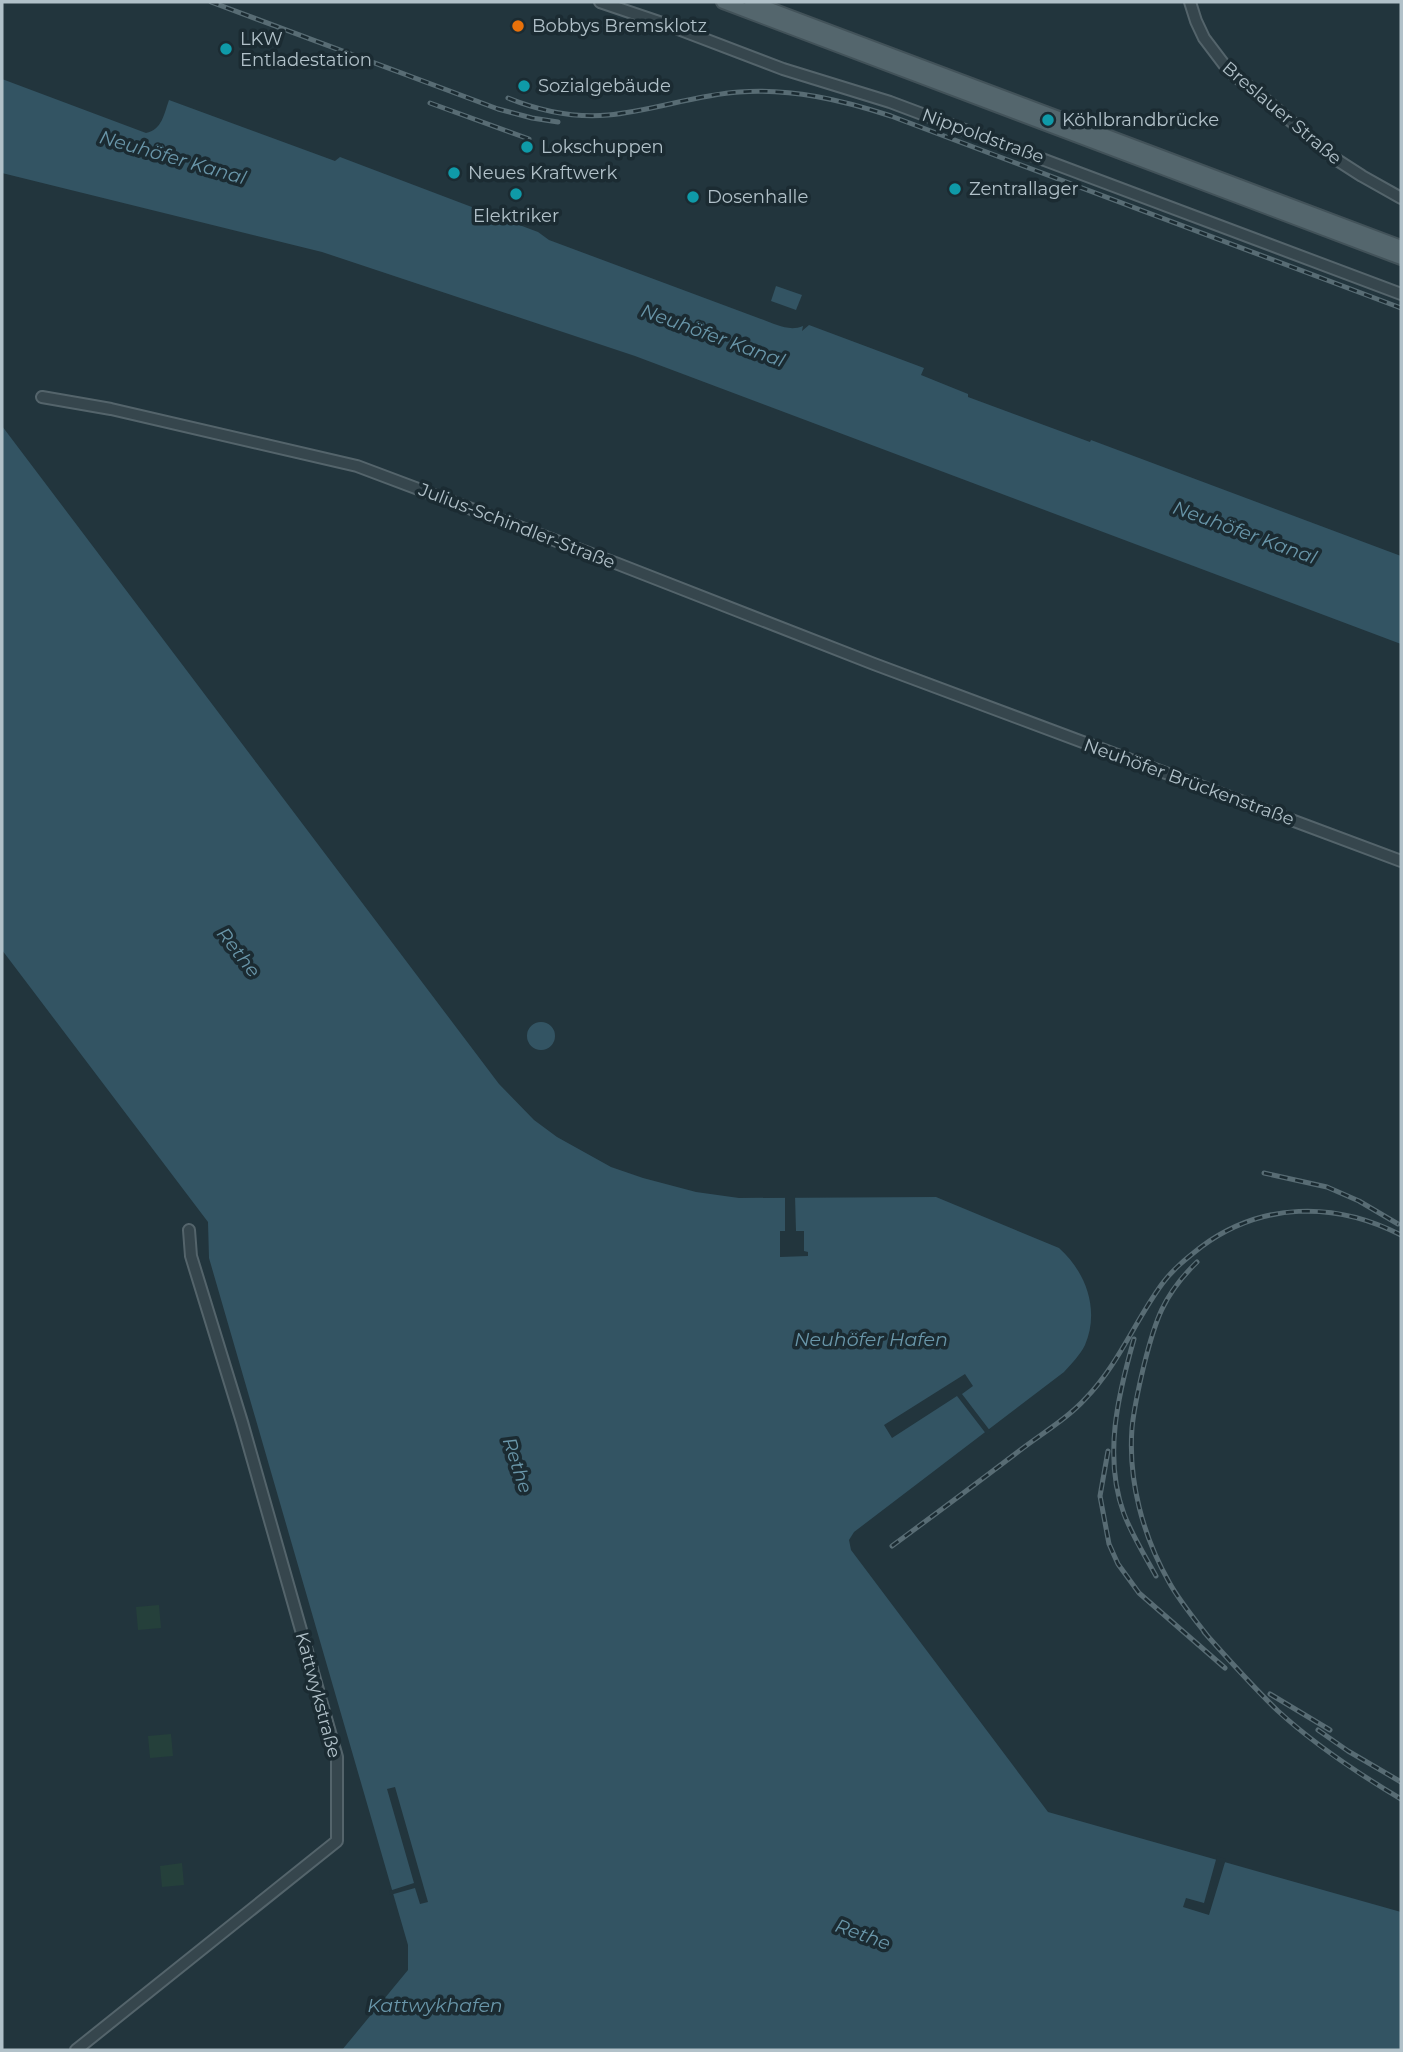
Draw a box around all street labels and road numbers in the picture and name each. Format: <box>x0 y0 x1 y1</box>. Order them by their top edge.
street label: Breslauer Straße <box>1218 57 1346 169</box>
street label: Nippoldstraße <box>919 104 1047 168</box>
street label: Julius-Schindler-Straße <box>415 478 618 574</box>
street label: Neuhöfer Brückenstraße <box>1081 734 1297 830</box>
street label: Kattwykstraße <box>291 1630 345 1760</box>

